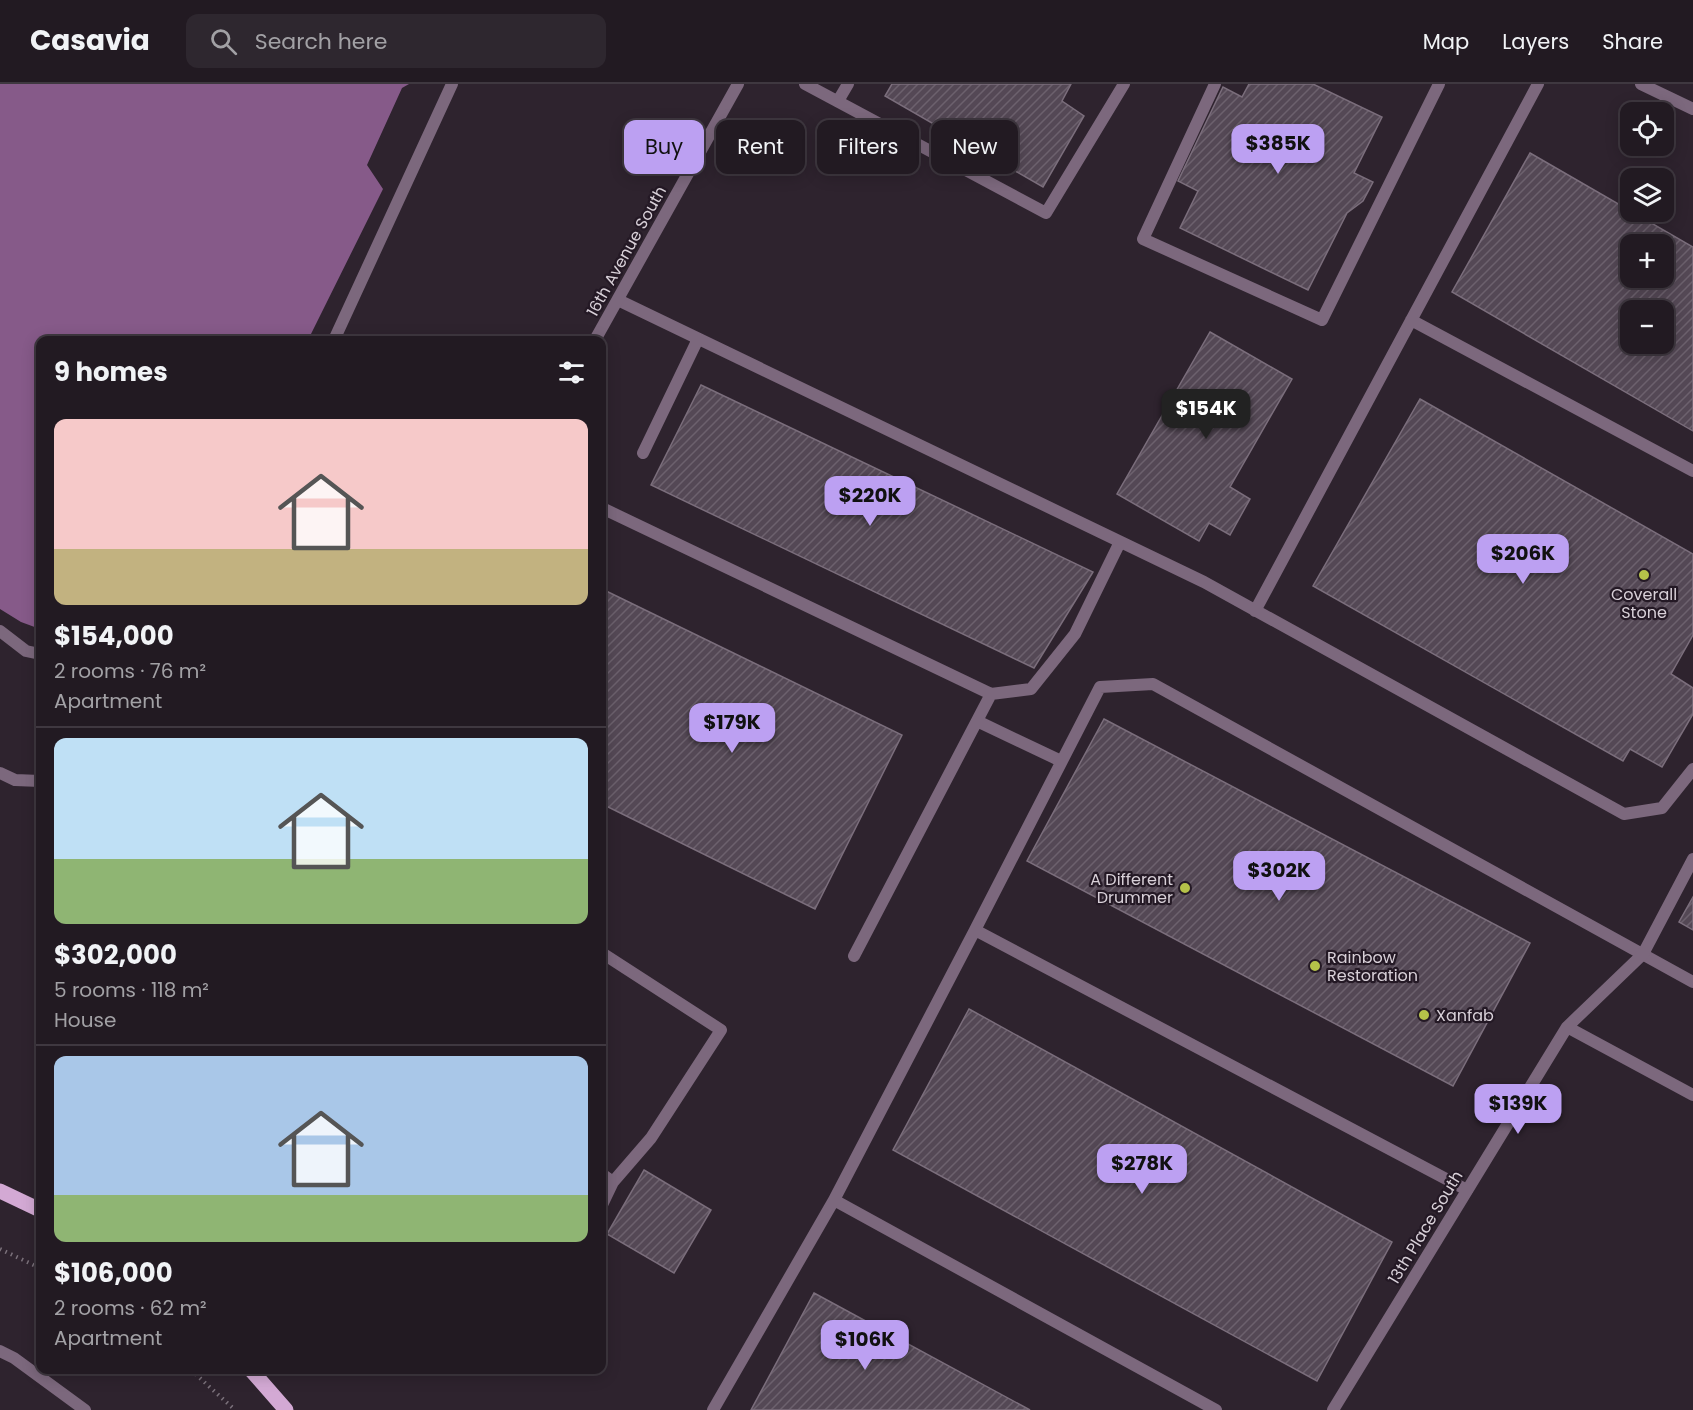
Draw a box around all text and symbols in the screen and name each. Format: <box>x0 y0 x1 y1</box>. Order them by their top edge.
search box <box>186 14 606 68</box>
text: Casavia <box>30 21 150 60</box>
icon: search <box>207 25 240 58</box>
text: Search here <box>255 26 387 57</box>
text: Map <box>1423 27 1469 56</box>
text: Layers <box>1502 27 1569 56</box>
text: Share <box>1602 27 1663 56</box>
map controls <box>1620 102 1674 354</box>
button: locate <box>1620 102 1674 156</box>
chip: Buy <box>624 120 704 174</box>
chip: Rent <box>716 120 805 174</box>
chip: Filters <box>817 120 919 174</box>
chip: New <box>931 120 1018 174</box>
pin: $385K <box>1236 124 1320 175</box>
text: $385K <box>1245 129 1311 157</box>
button: layers <box>1620 168 1674 222</box>
street label: 16th Avenue South <box>581 182 672 321</box>
button: + <box>1620 234 1674 288</box>
button: − <box>1620 300 1674 354</box>
text: 9 homes <box>54 354 168 390</box>
icon: filters <box>555 356 588 389</box>
pin: $154K <box>1164 389 1248 440</box>
text: $154K <box>1175 394 1237 422</box>
icon: home <box>267 458 375 566</box>
pin: $220K <box>828 476 912 527</box>
text: $220K <box>839 481 901 509</box>
pin: $206K <box>1481 534 1565 585</box>
text: $206K <box>1491 539 1555 567</box>
marker: Coverall Stone <box>1637 568 1651 582</box>
place label: Coverall Stone <box>1611 583 1677 624</box>
text: $154,000 <box>54 618 174 654</box>
text: 2 rooms · 76 m² <box>54 657 206 685</box>
text: Apartment <box>54 687 162 715</box>
pin: $179K <box>690 703 774 754</box>
text: $179K <box>703 708 761 736</box>
icon: home <box>267 777 375 885</box>
pin: $302K <box>1237 851 1321 902</box>
text: $302K <box>1247 856 1311 884</box>
place label: A Different Drummer <box>1090 868 1173 909</box>
marker: A Different Drummer <box>1178 881 1192 895</box>
text: $302,000 <box>54 937 177 973</box>
place label: Rainbow Restoration <box>1327 946 1418 987</box>
marker: Rainbow Restoration <box>1308 959 1322 973</box>
text: 5 rooms · 118 m² <box>54 976 209 1004</box>
place label: Xanfab <box>1436 1004 1494 1027</box>
text: House <box>54 1006 116 1034</box>
marker: Xanfab <box>1417 1008 1431 1022</box>
pin: $139K <box>1476 1084 1560 1135</box>
text: $139K <box>1488 1089 1548 1117</box>
icon: home <box>267 1095 375 1203</box>
pin: $278K <box>1100 1144 1184 1195</box>
text: $278K <box>1111 1149 1173 1177</box>
street label: 13th Place South <box>1382 1166 1468 1288</box>
text: $106,000 <box>54 1255 173 1291</box>
text: 2 rooms · 62 m² <box>54 1294 207 1322</box>
pin: $106K <box>823 1320 907 1371</box>
text: Apartment <box>54 1324 162 1352</box>
text: $106K <box>835 1325 895 1353</box>

